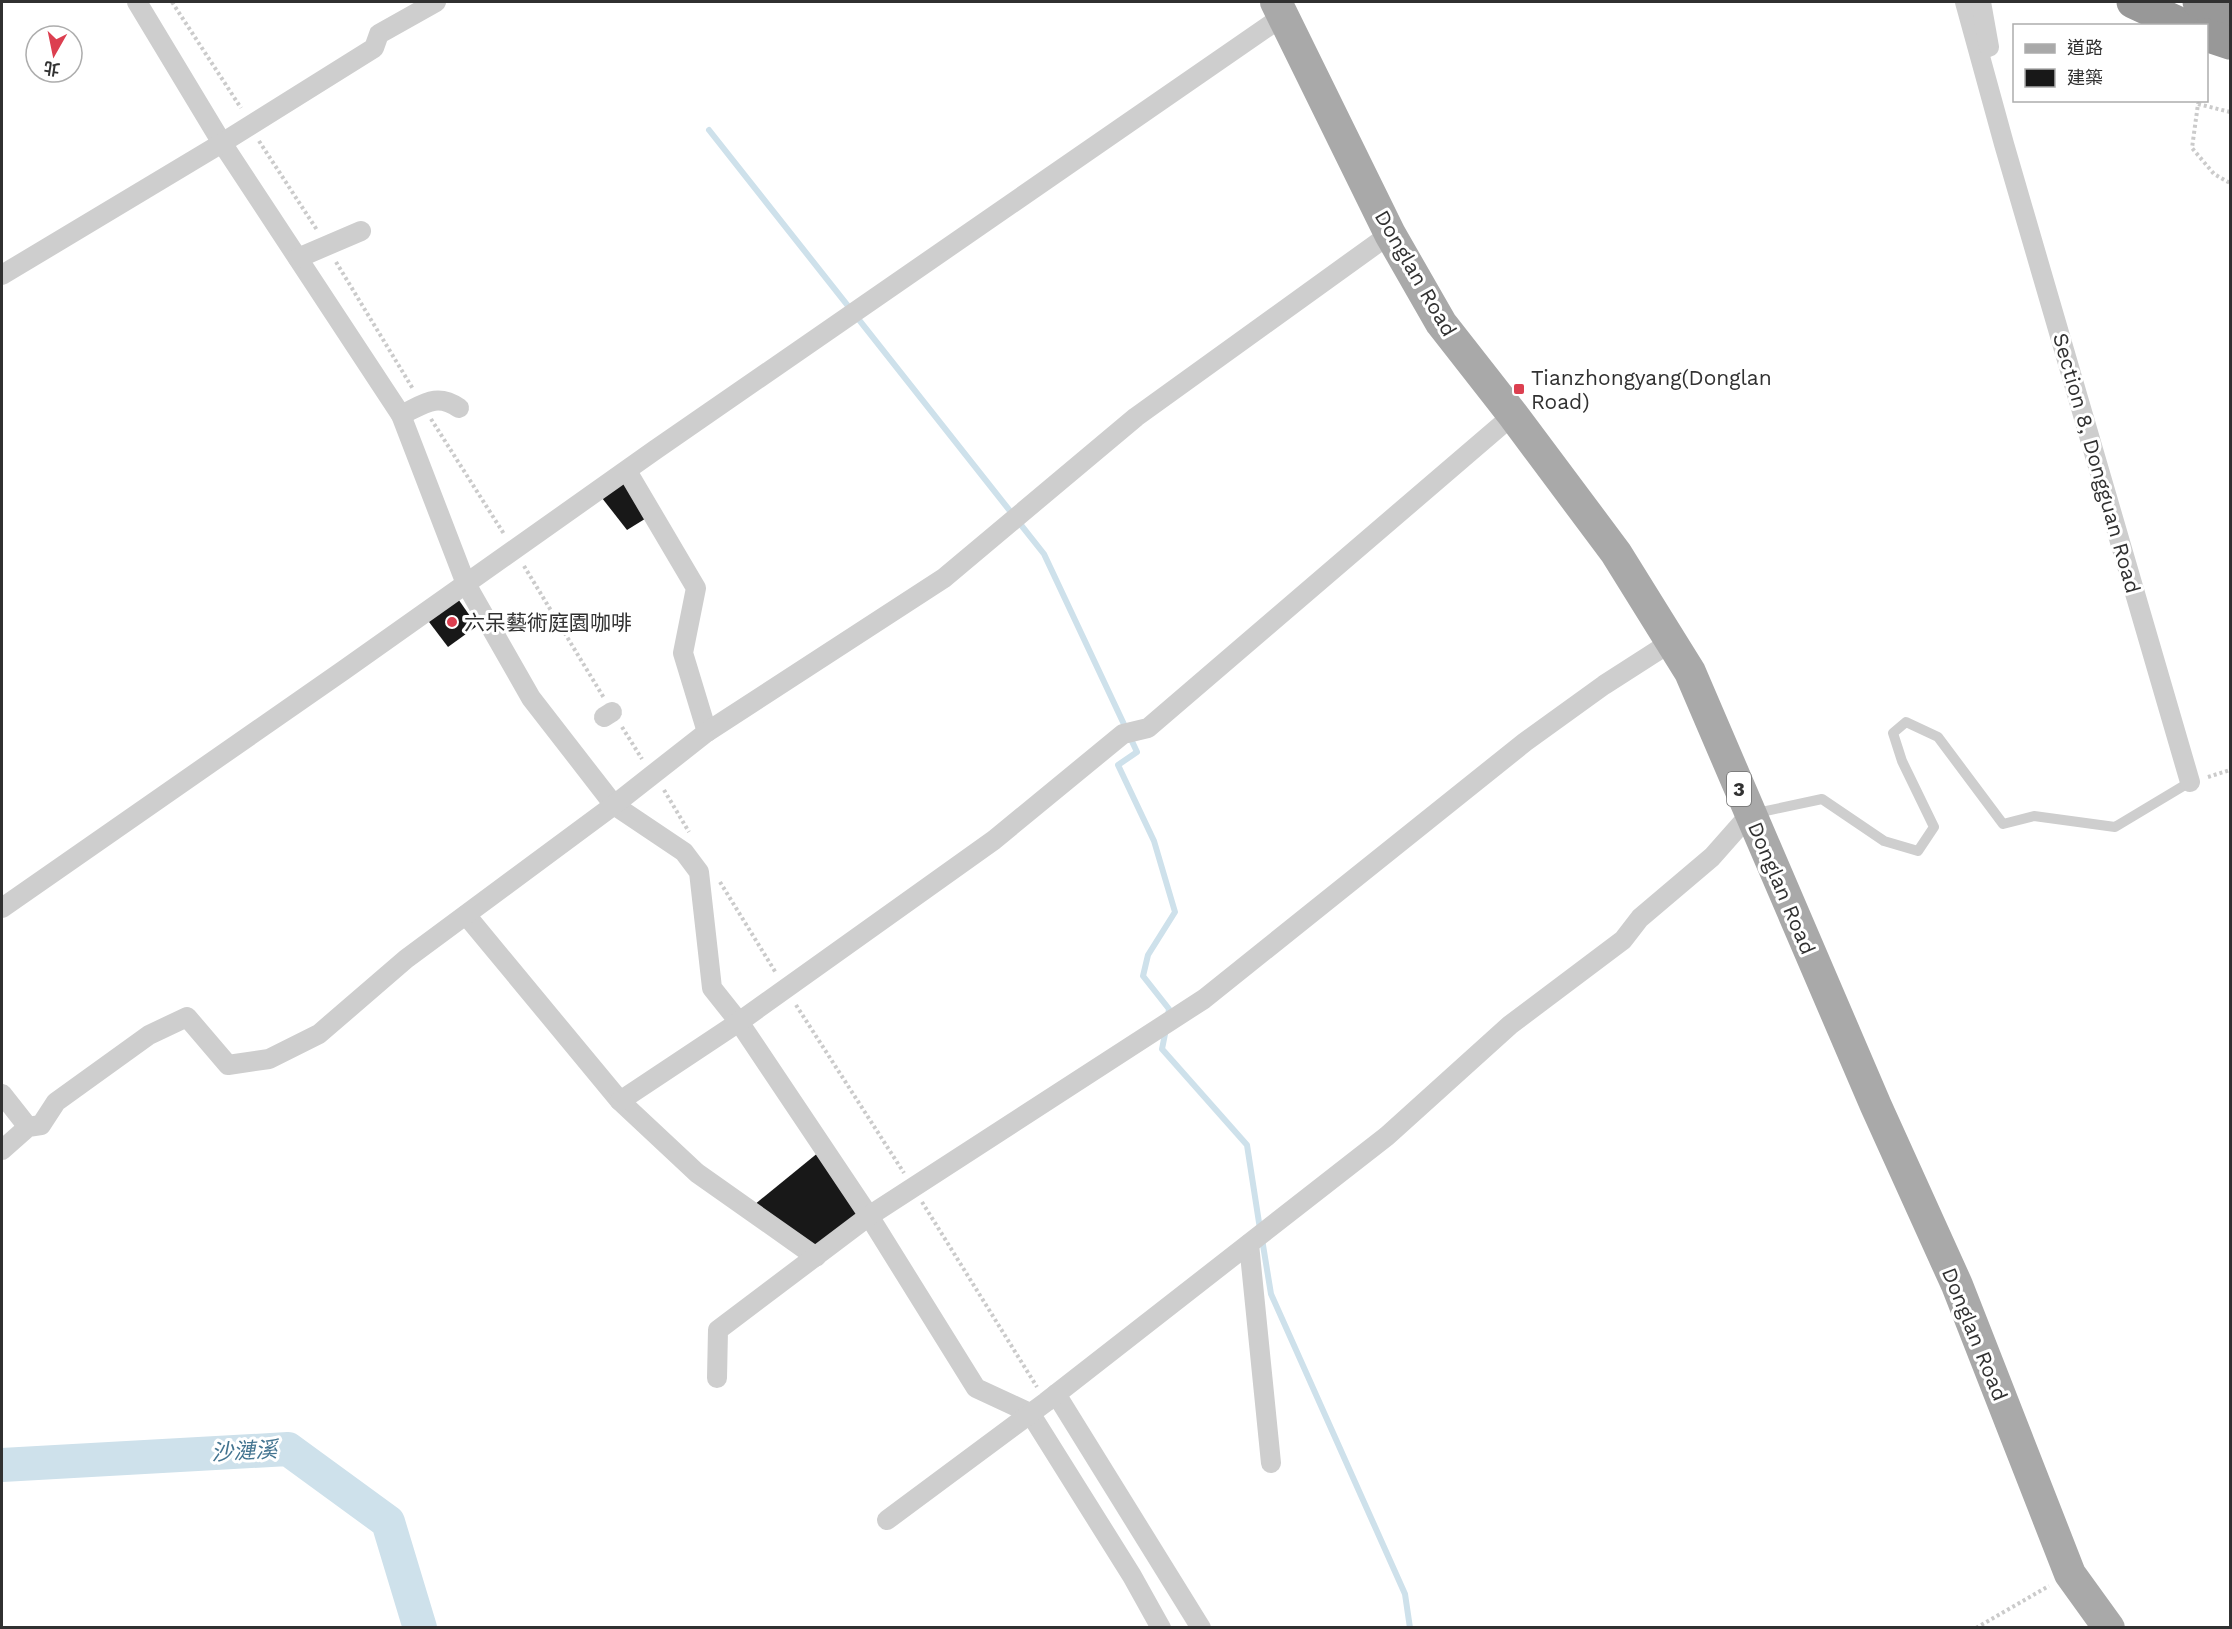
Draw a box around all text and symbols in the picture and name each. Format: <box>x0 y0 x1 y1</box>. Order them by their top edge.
north arrow <box>24 24 84 84</box>
legend <box>2013 24 2208 102</box>
text: 道路 <box>2067 37 2103 58</box>
text: 北 <box>42 58 61 79</box>
text: 建築 <box>2067 67 2103 88</box>
street label: Donglan Road <box>1370 205 1462 341</box>
street label: Section 8, Dongguan Road <box>2048 330 2146 596</box>
place label: Tianzhongyang(Donglan Road) <box>1531 365 1772 414</box>
marker: Tianzhongyang(Donglan Road) <box>1512 382 1526 396</box>
place label: 六呆藝術庭園咖啡 <box>464 610 632 635</box>
marker: 六呆藝術庭園咖啡 <box>445 615 459 629</box>
road number: 3 <box>1727 772 1751 806</box>
street label: Donglan Road <box>1743 818 1821 958</box>
street label: Donglan Road <box>1937 1264 2013 1404</box>
water label: 沙漣溪 <box>210 1437 281 1465</box>

